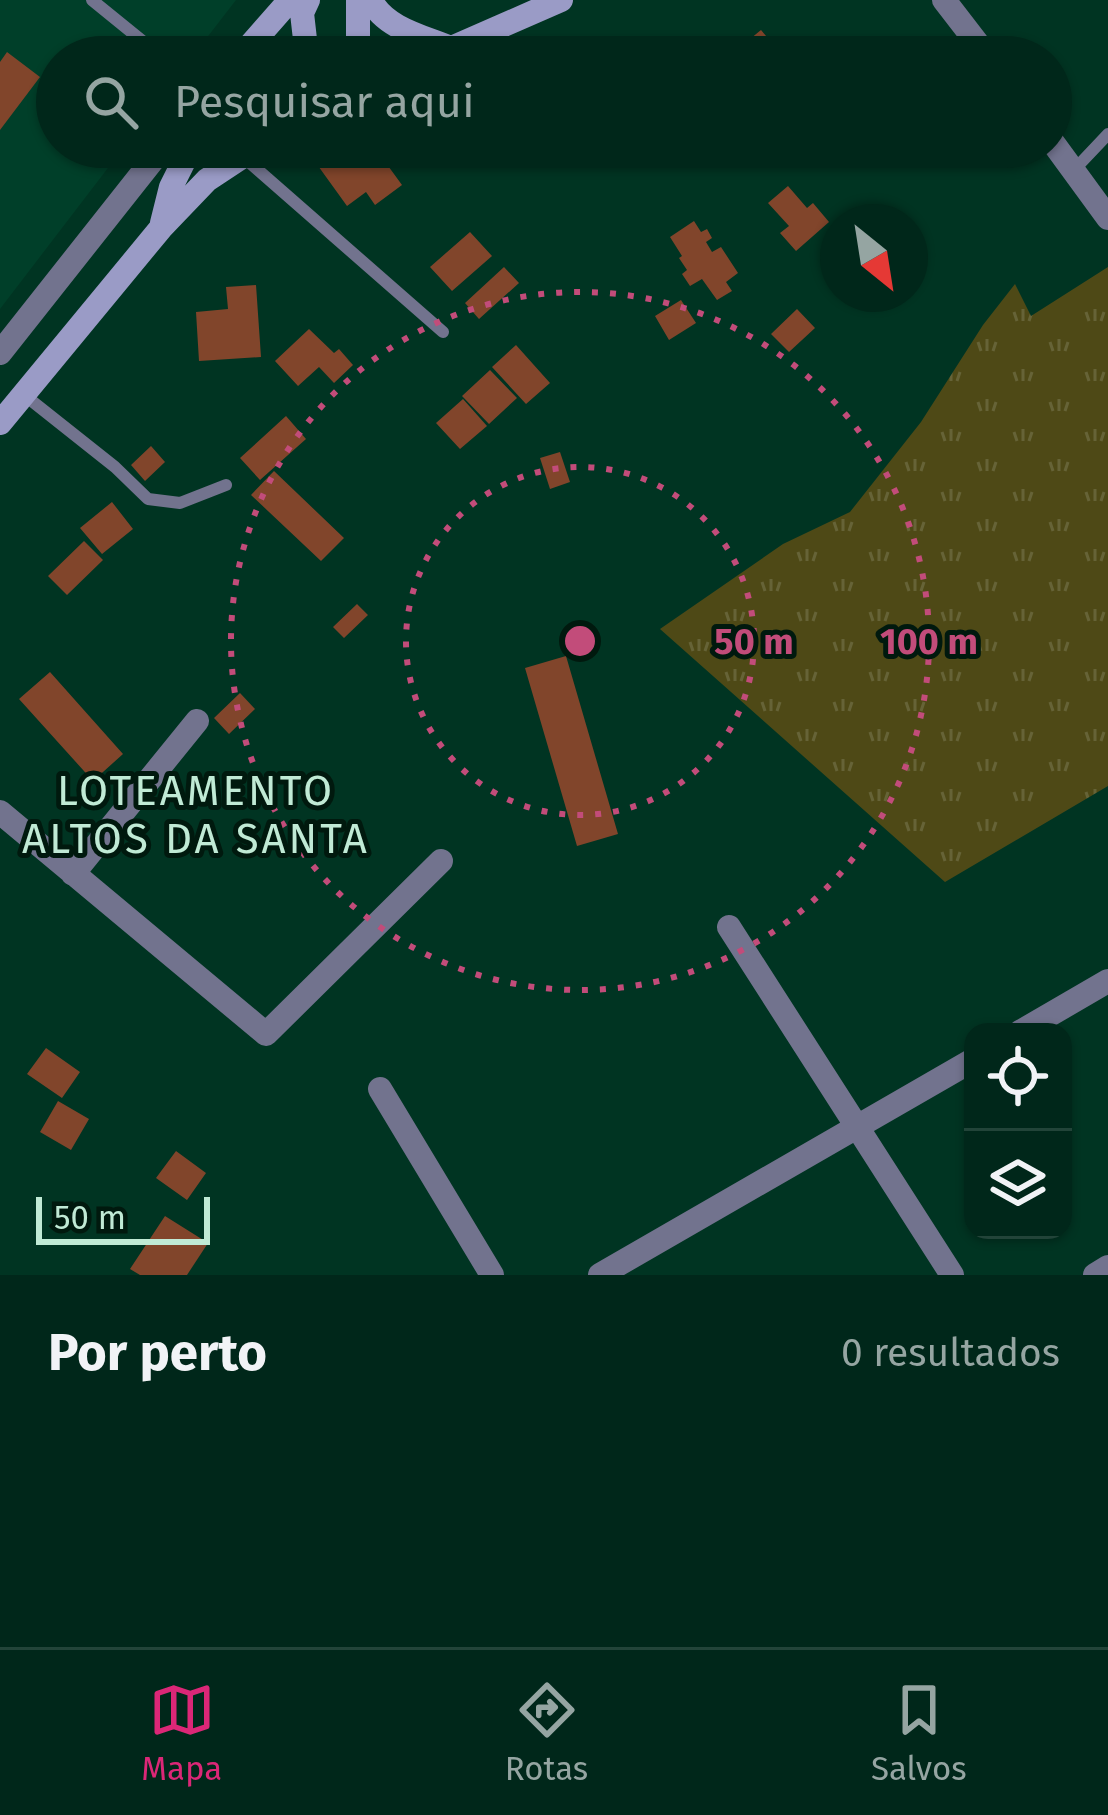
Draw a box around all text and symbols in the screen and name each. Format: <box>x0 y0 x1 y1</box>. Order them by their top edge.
search box <box>36 36 1072 168</box>
icon: search <box>78 69 144 135</box>
text: Pesquisar aqui <box>174 75 475 129</box>
north arrow <box>820 204 928 312</box>
centre of rings <box>559 620 601 662</box>
text: 50 m <box>714 620 794 664</box>
text: 100 m <box>880 620 978 664</box>
district label: LOTEAMENTO ALTOS DA SANTA <box>22 766 370 864</box>
map controls <box>964 1023 1072 1239</box>
button: locate <box>964 1023 1072 1131</box>
button: layers <box>964 1131 1072 1239</box>
scale bar <box>36 1191 210 1244</box>
text: 50 m <box>54 1198 126 1238</box>
text: Por perto <box>48 1322 267 1384</box>
text: 0 resultados <box>841 1330 1060 1376</box>
tab: Mapa <box>141 1677 222 1789</box>
tab: Rotas <box>505 1677 588 1789</box>
tab: Salvos <box>871 1677 967 1789</box>

